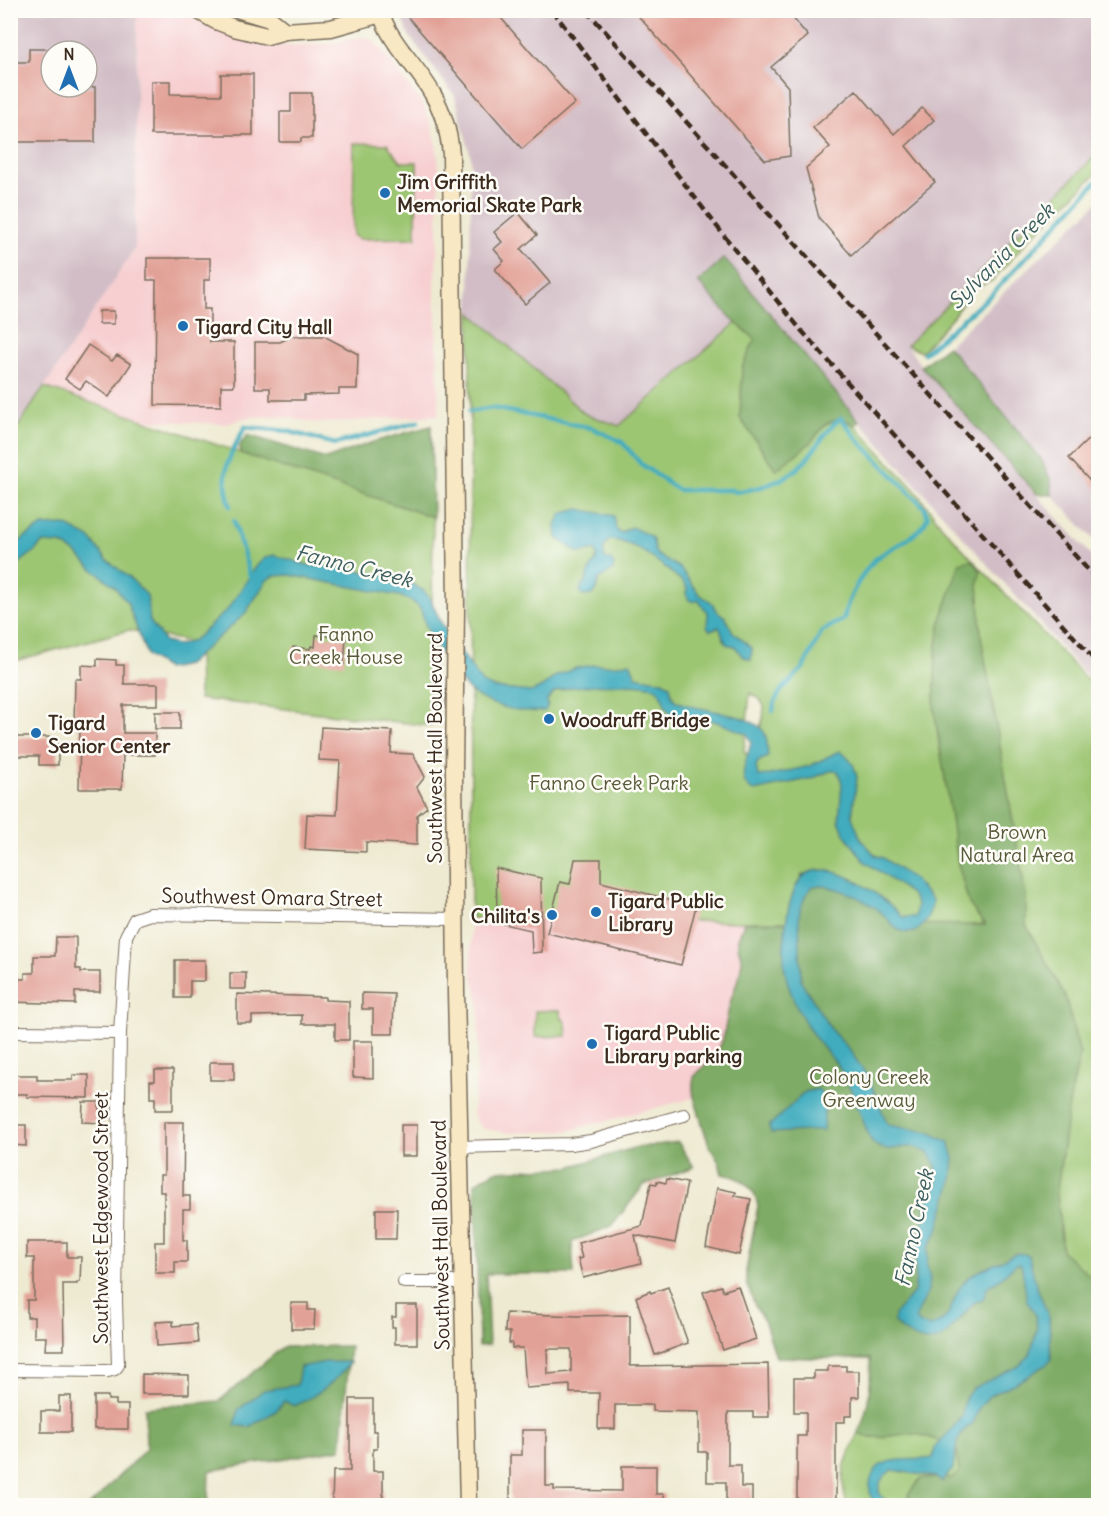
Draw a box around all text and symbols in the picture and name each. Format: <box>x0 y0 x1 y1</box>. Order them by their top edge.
north arrow <box>39 39 99 99</box>
text: N <box>63 44 75 64</box>
place label: Jim Griffith Memorial Skate Park <box>397 169 582 217</box>
marker: Jim Griffith Memorial Skate Park <box>378 186 392 200</box>
water label: Sylvania Creek <box>942 196 1061 315</box>
place label: Tigard City Hall <box>195 314 332 339</box>
marker: Tigard City Hall <box>176 319 190 333</box>
water label: Fanno Creek <box>293 539 416 594</box>
park label: Fanno Creek House <box>289 621 403 669</box>
street label: Southwest Hall Boulevard <box>422 632 447 863</box>
place label: Woodruff Bridge <box>561 707 710 732</box>
place label: Tigard Senior Center <box>48 710 171 758</box>
marker: Woodruff Bridge <box>542 712 556 726</box>
marker: Tigard Senior Center <box>29 726 43 740</box>
park label: Fanno Creek Park <box>529 770 689 795</box>
park label: Brown Natural Area <box>960 819 1074 867</box>
street label: Southwest Omara Street <box>161 883 383 911</box>
place label: Tigard Public Library <box>608 888 724 936</box>
place label: Chilita's <box>471 903 540 928</box>
marker: Tigard Public Library <box>589 905 603 919</box>
marker: Chilita's <box>545 908 559 922</box>
place label: Tigard Public Library parking <box>604 1020 742 1068</box>
marker: Tigard Public Library parking <box>585 1037 599 1051</box>
park label: Colony Creek Greenway <box>809 1064 929 1112</box>
street label: Southwest Edgewood Street <box>88 1091 113 1344</box>
street label: Southwest Hall Boulevard <box>425 1119 455 1351</box>
water label: Fanno Creek <box>888 1166 940 1289</box>

